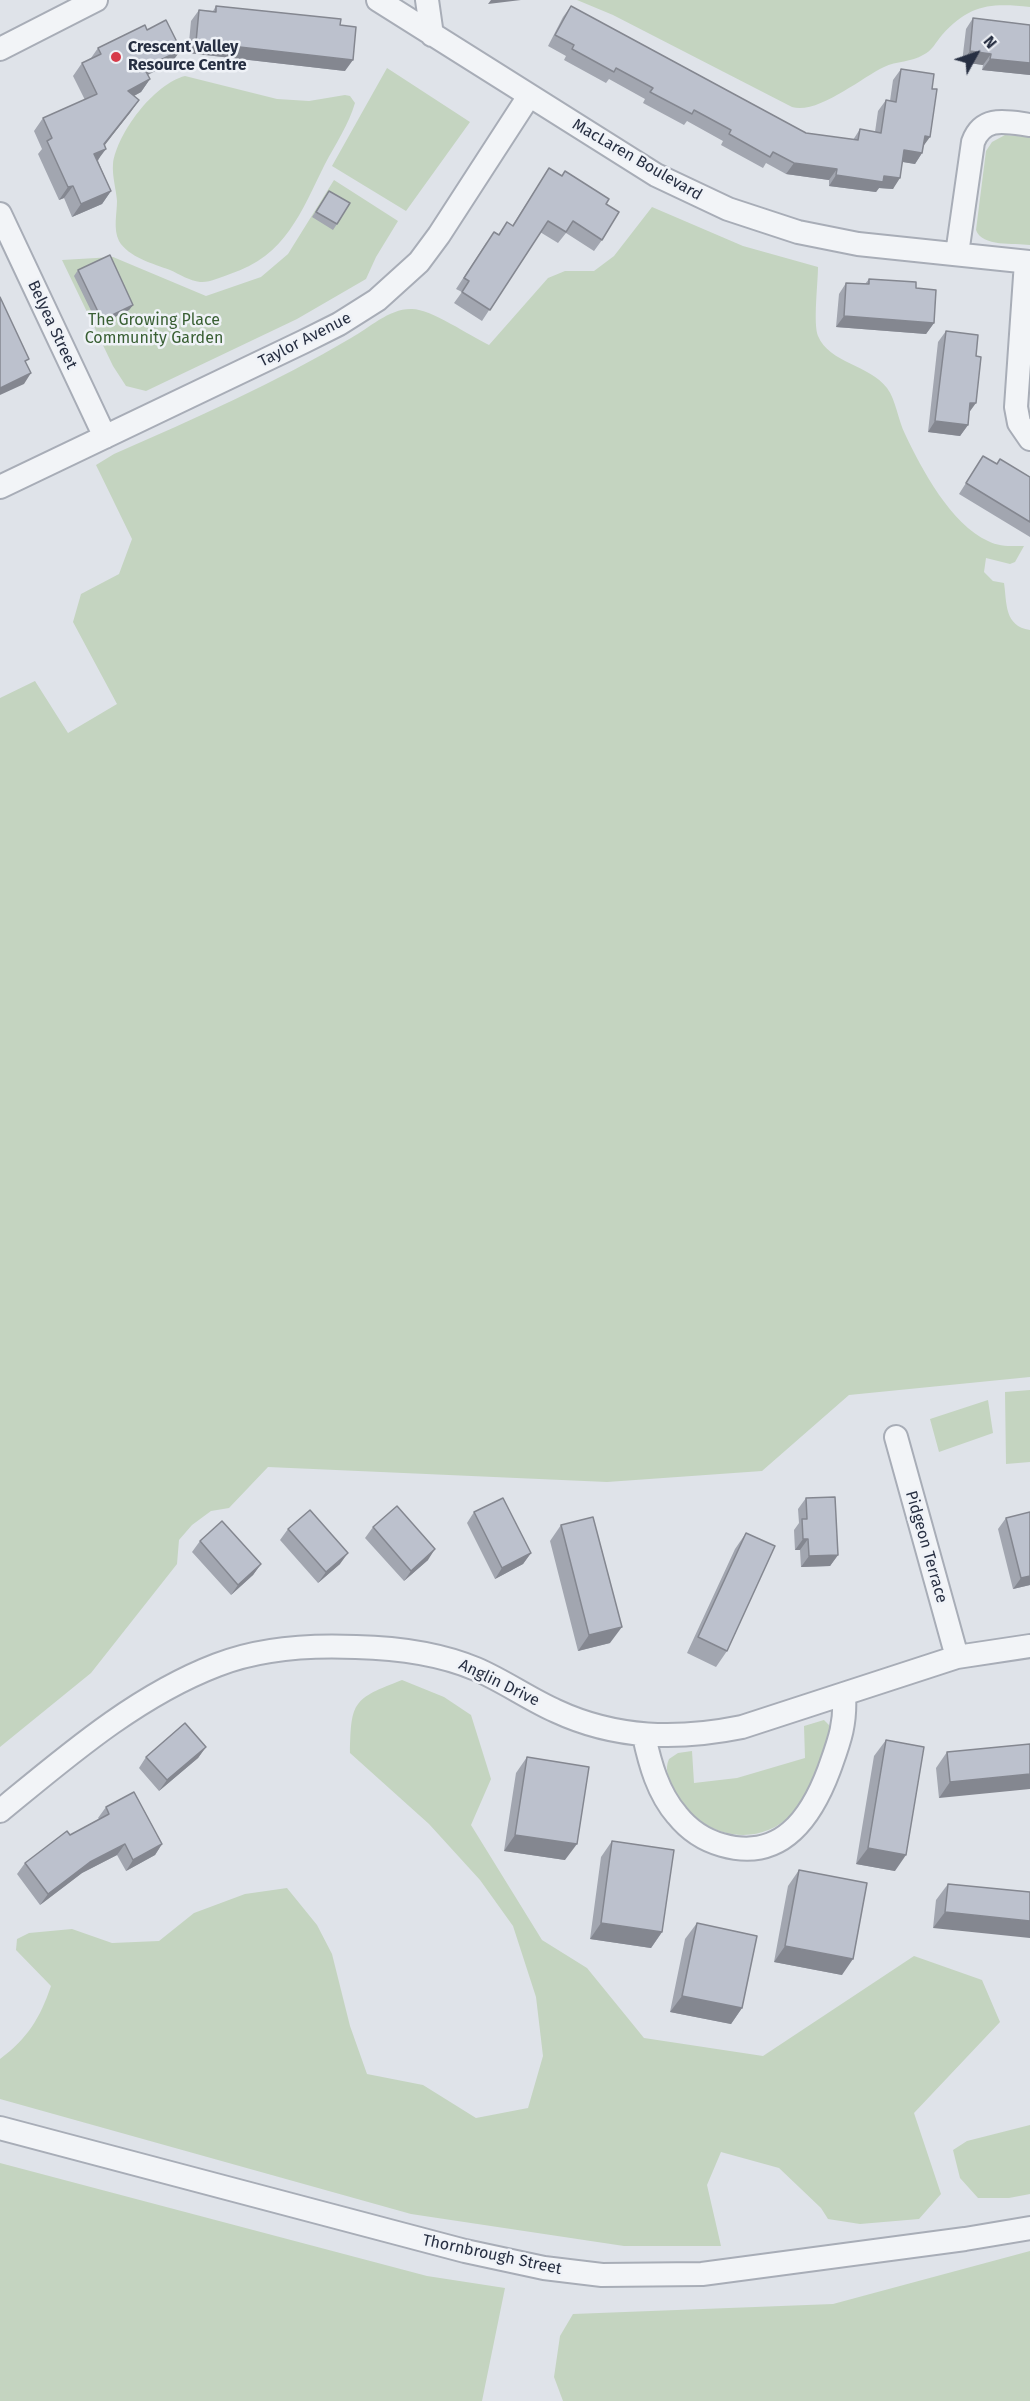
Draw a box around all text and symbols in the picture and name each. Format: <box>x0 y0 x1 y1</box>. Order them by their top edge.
north arrow <box>946 24 1006 84</box>
text: N <box>979 32 1001 52</box>
place label: Crescent Valley Resource Centre <box>128 38 246 76</box>
marker: Crescent Valley Resource Centre <box>109 50 123 64</box>
street label: MacLaren Boulevard <box>569 115 705 205</box>
street label: Belyea Street <box>23 278 81 372</box>
street label: Taylor Avenue <box>256 308 354 372</box>
park label: The Growing Place Community Garden <box>85 311 223 349</box>
street label: Pidgeon Terrace <box>901 1489 951 1605</box>
street label: Anglin Drive <box>456 1655 542 1711</box>
street label: Thornbrough Street <box>421 2231 563 2279</box>

